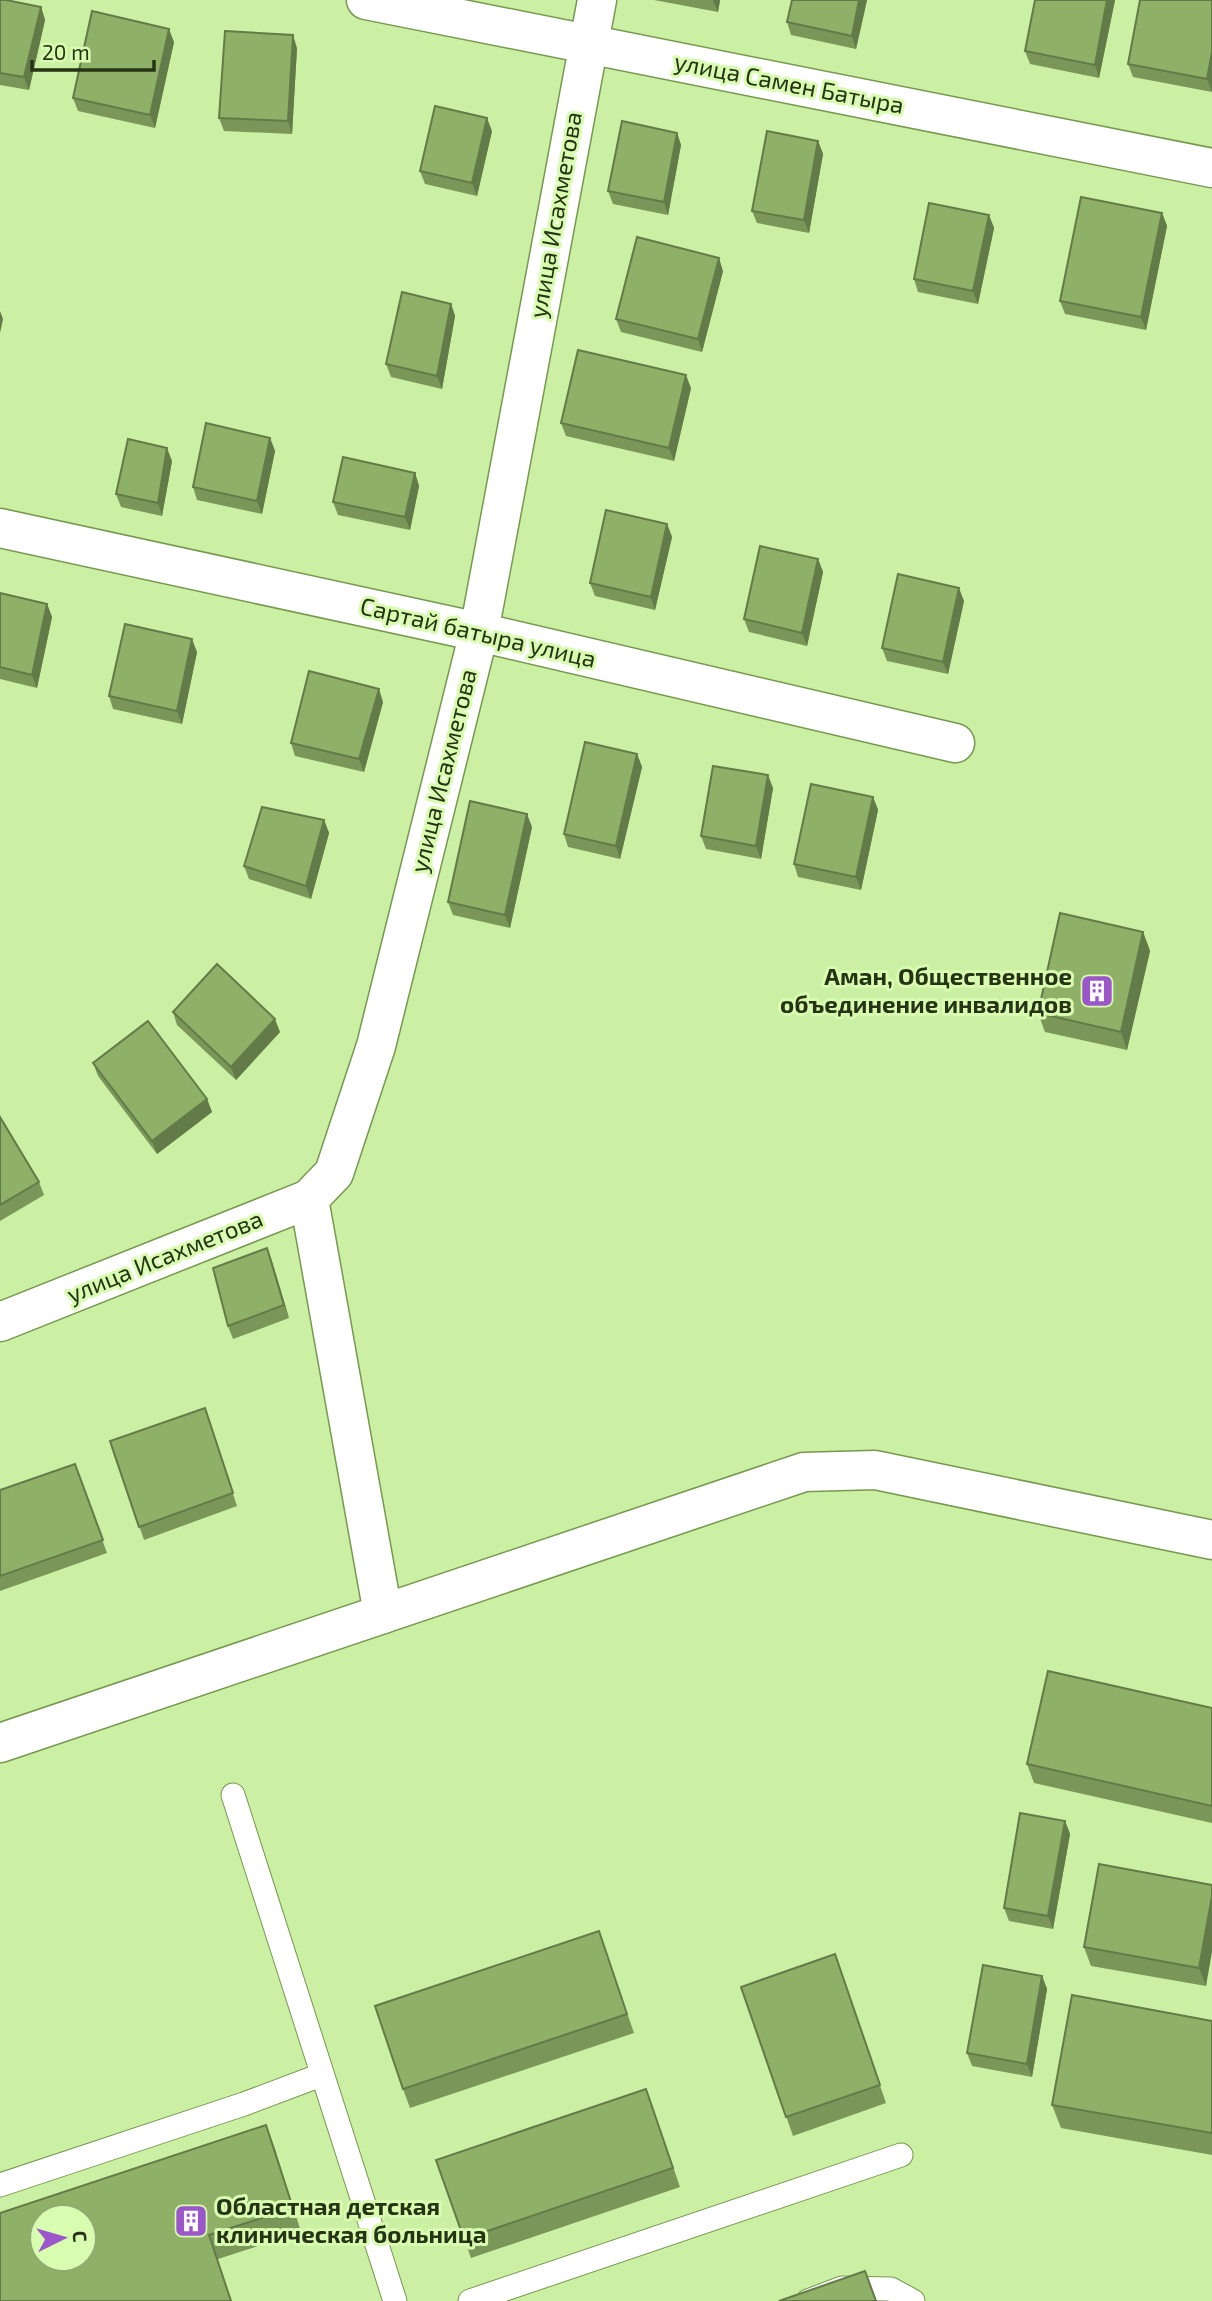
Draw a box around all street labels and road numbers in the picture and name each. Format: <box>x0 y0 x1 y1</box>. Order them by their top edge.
street label: улица Самен Батыра <box>672 46 907 120</box>
street label: улица Исахметова <box>522 109 588 320</box>
street label: Сартай батыра улица <box>357 590 599 674</box>
street label: улица Исахметова <box>403 666 483 876</box>
street label: улица Исахметова <box>62 1203 267 1309</box>

